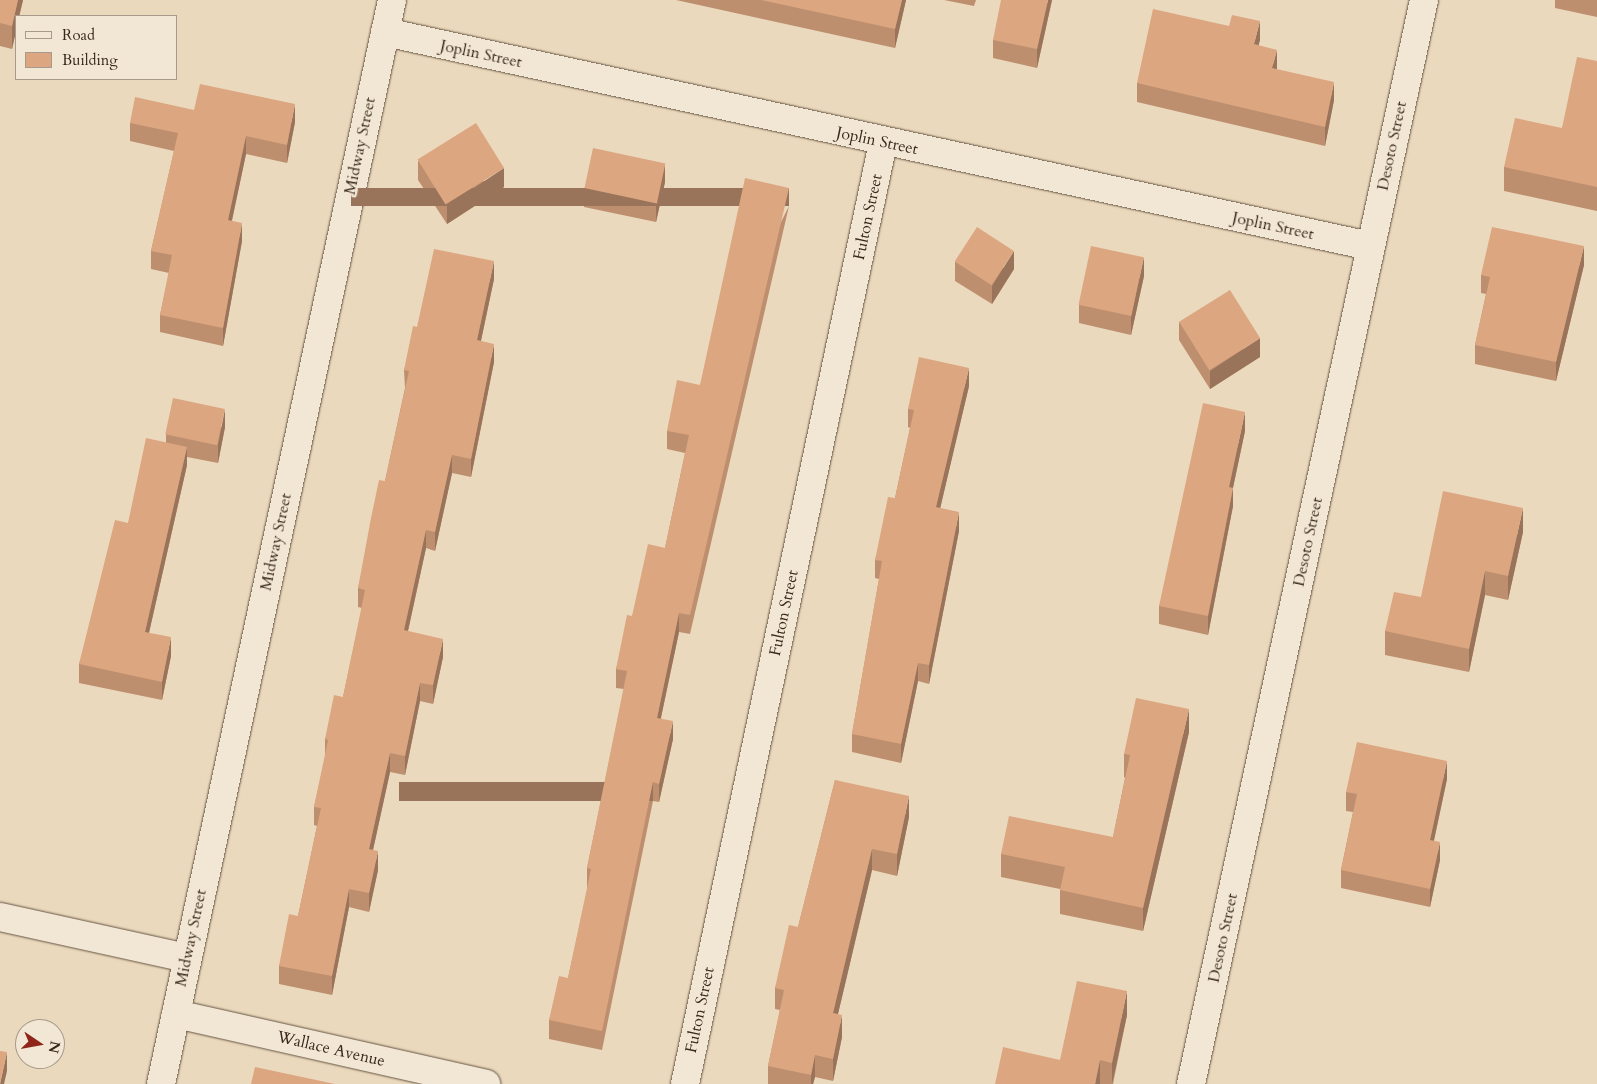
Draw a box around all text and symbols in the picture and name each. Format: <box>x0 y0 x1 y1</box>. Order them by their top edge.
legend <box>15 15 178 80</box>
text: Road <box>62 25 95 45</box>
street label: Joplin Street <box>438 36 524 72</box>
text: Building <box>62 50 118 70</box>
street label: Midway Street <box>340 96 380 196</box>
street label: Desoto Street <box>1373 100 1411 192</box>
street label: Joplin Street <box>834 123 920 159</box>
street label: Fulton Street <box>850 172 886 262</box>
street label: Joplin Street <box>1230 208 1316 244</box>
street label: Midway Street <box>256 492 296 592</box>
street label: Desoto Street <box>1289 496 1327 588</box>
street label: Fulton Street <box>766 568 802 658</box>
street label: Midway Street <box>171 888 211 988</box>
street label: Desoto Street <box>1204 892 1242 984</box>
street label: Fulton Street <box>682 965 718 1055</box>
north arrow <box>15 1019 65 1069</box>
street label: Wallace Avenue <box>275 1027 387 1071</box>
text: N <box>44 1039 65 1055</box>

